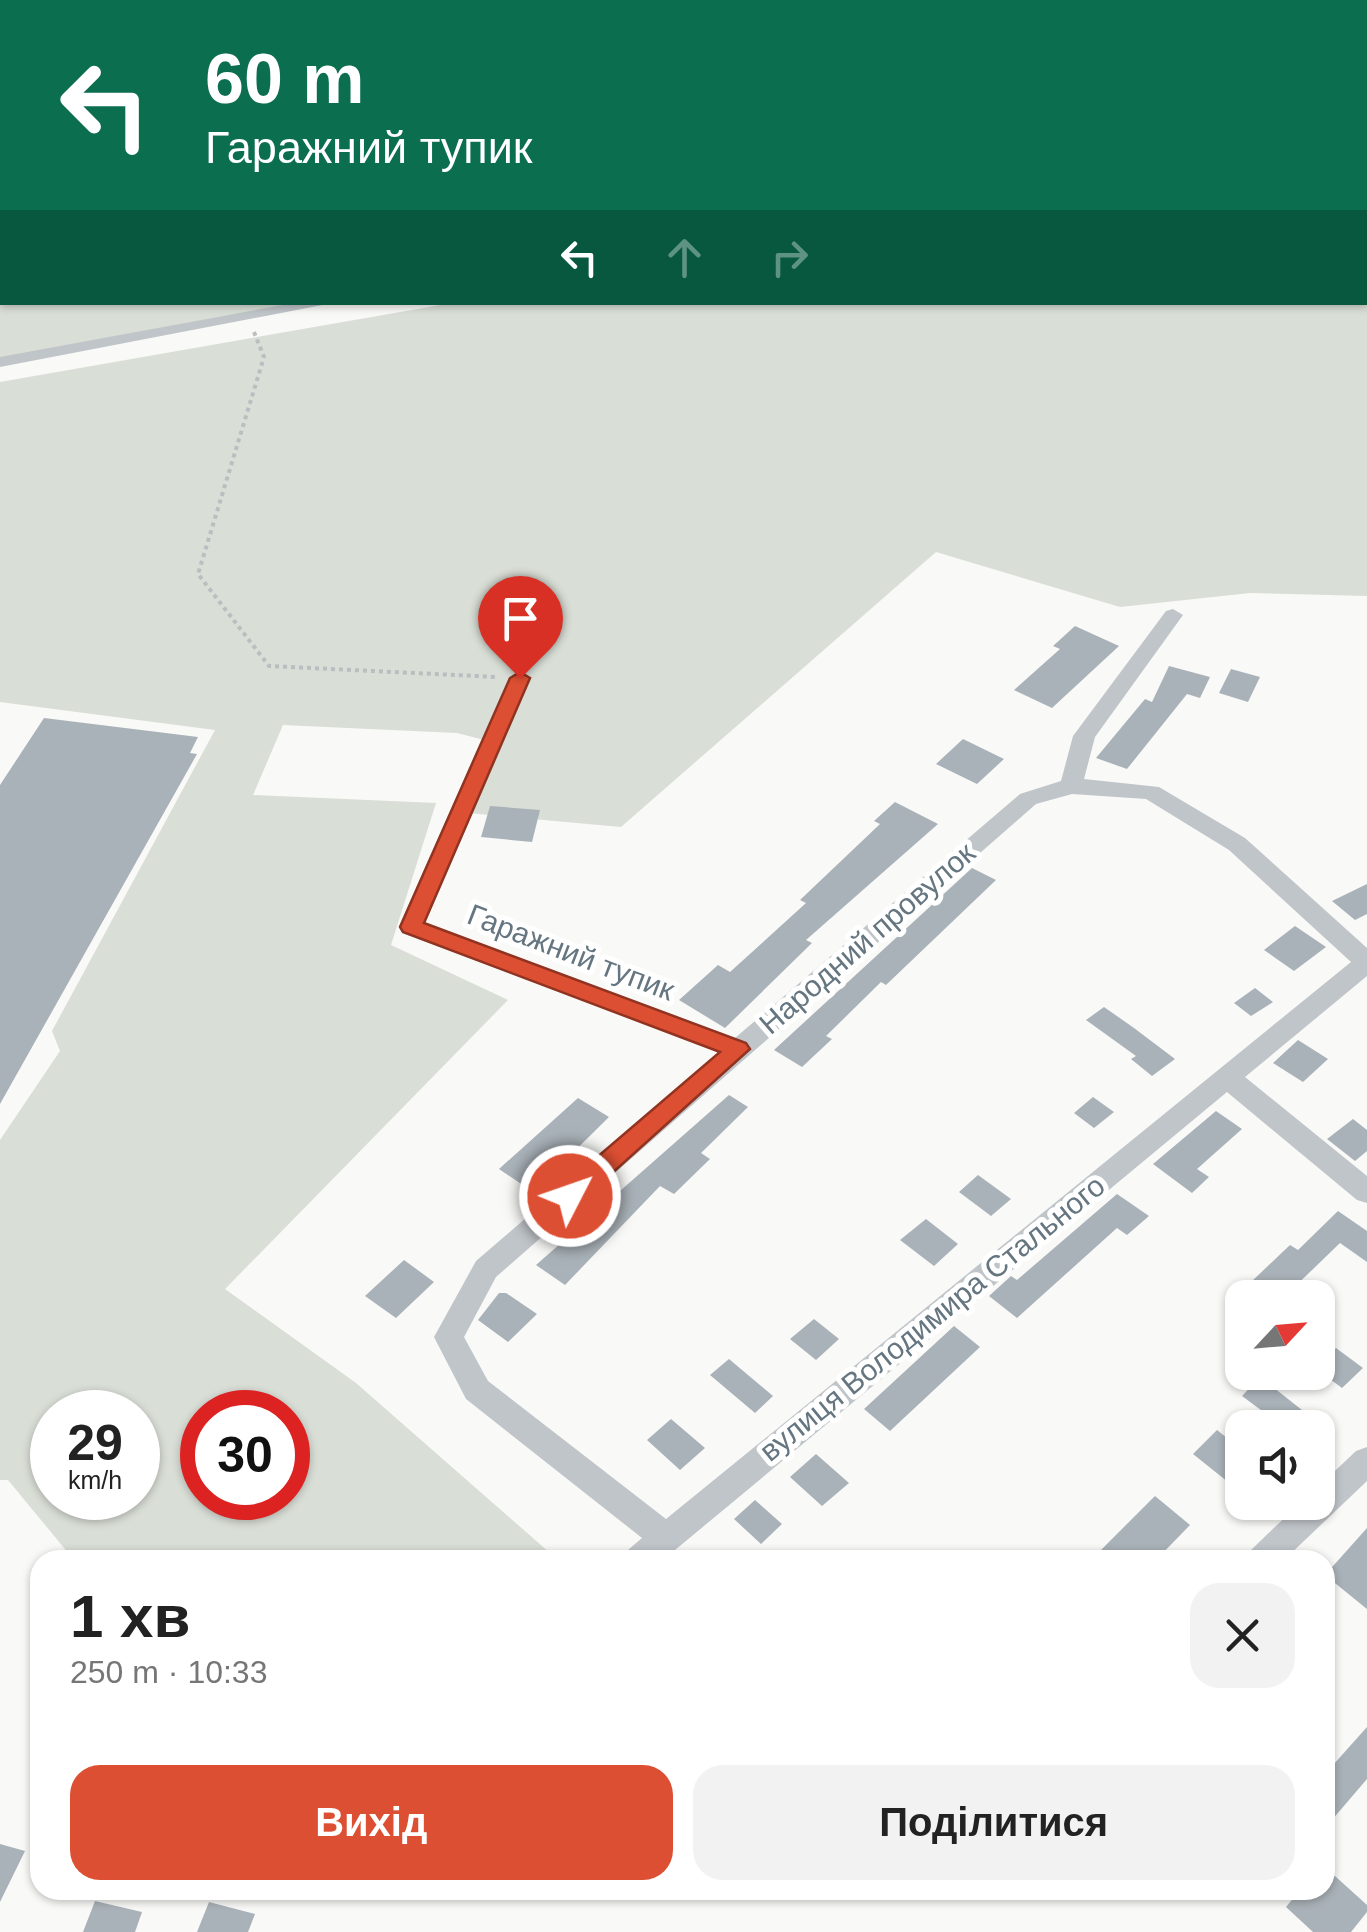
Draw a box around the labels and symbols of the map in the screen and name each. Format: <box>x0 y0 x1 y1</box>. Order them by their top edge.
pin <box>478 576 563 679</box>
street label: Народний провулок <box>753 835 982 1040</box>
street label: Гаражний тупик <box>463 897 680 1007</box>
position arrow <box>518 1144 622 1248</box>
street label: вулиця Володимира Стального <box>753 1169 1111 1467</box>
north arrow <box>1225 1280 1335 1390</box>
speed limit sign: 30 <box>180 1390 310 1520</box>

